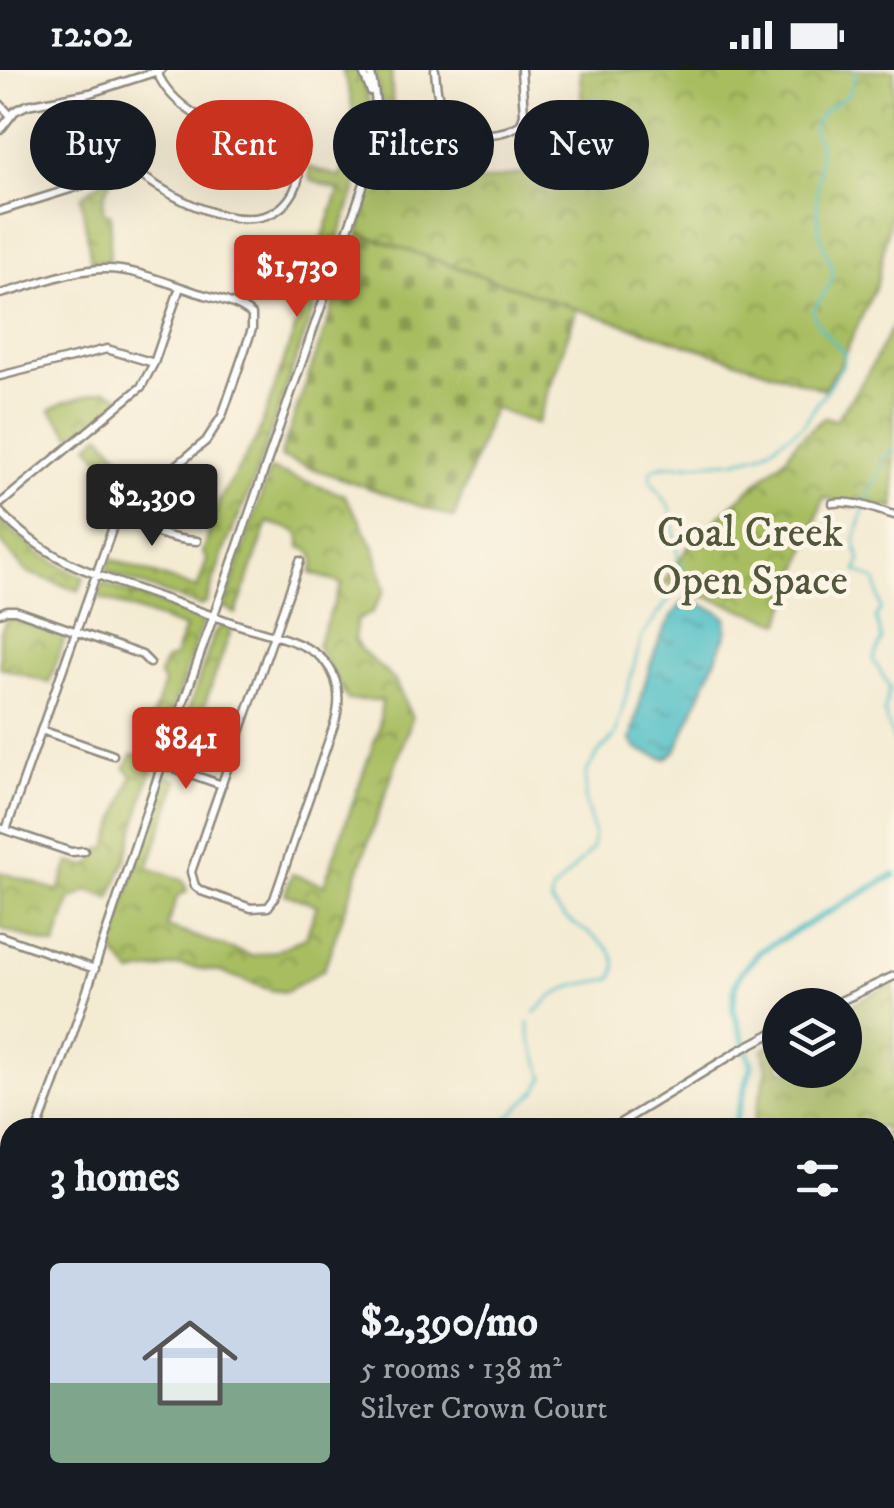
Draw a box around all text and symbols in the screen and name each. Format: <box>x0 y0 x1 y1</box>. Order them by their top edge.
text: 12:02 <box>50 11 132 59</box>
chip: Buy <box>30 100 156 190</box>
chip: Rent <box>176 100 313 190</box>
chip: Filters <box>333 100 494 190</box>
chip: New <box>514 100 649 190</box>
pin: $1,730 <box>216 235 378 320</box>
text: $1,730 <box>256 247 338 287</box>
pin: $2,390 <box>71 464 233 549</box>
text: $2,390 <box>108 476 196 516</box>
park label: Coal Creek Open Space <box>652 508 848 608</box>
pin: $841 <box>127 707 245 792</box>
text: $841 <box>154 719 218 759</box>
map controls <box>762 988 862 1088</box>
button: layers <box>762 988 862 1088</box>
icon: filters <box>790 1151 845 1206</box>
text: 3 homes <box>50 1152 180 1204</box>
text: $2,390/mo <box>360 1297 538 1349</box>
icon: home <box>130 1303 250 1423</box>
text: 5 rooms · 138 m² <box>360 1349 562 1389</box>
text: Silver Crown Court <box>360 1389 607 1429</box>

